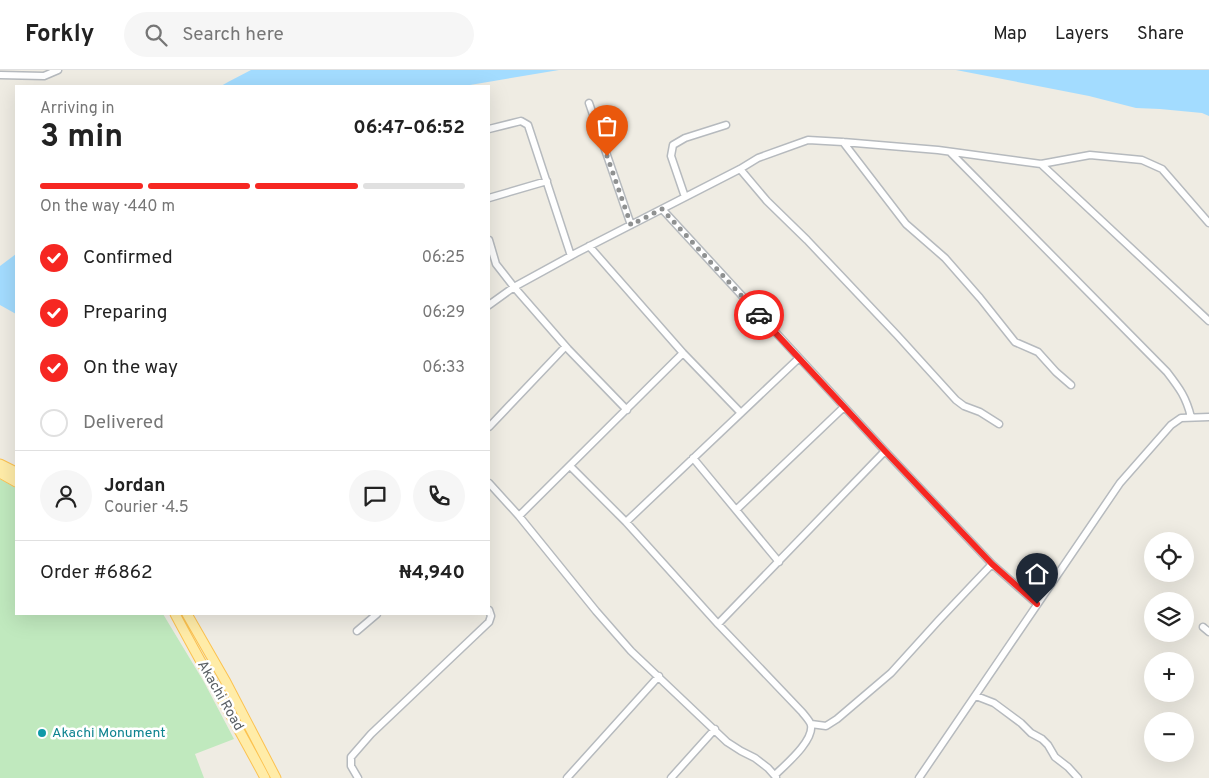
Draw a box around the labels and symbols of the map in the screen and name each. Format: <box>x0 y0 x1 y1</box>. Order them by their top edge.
pin <box>586 105 628 156</box>
courier <box>734 290 784 340</box>
pin <box>1016 553 1058 604</box>
street label: Akachi Road <box>193 658 247 734</box>
place label: Akachi Monument <box>52 725 165 742</box>
marker: Akachi Monument <box>36 727 48 739</box>

